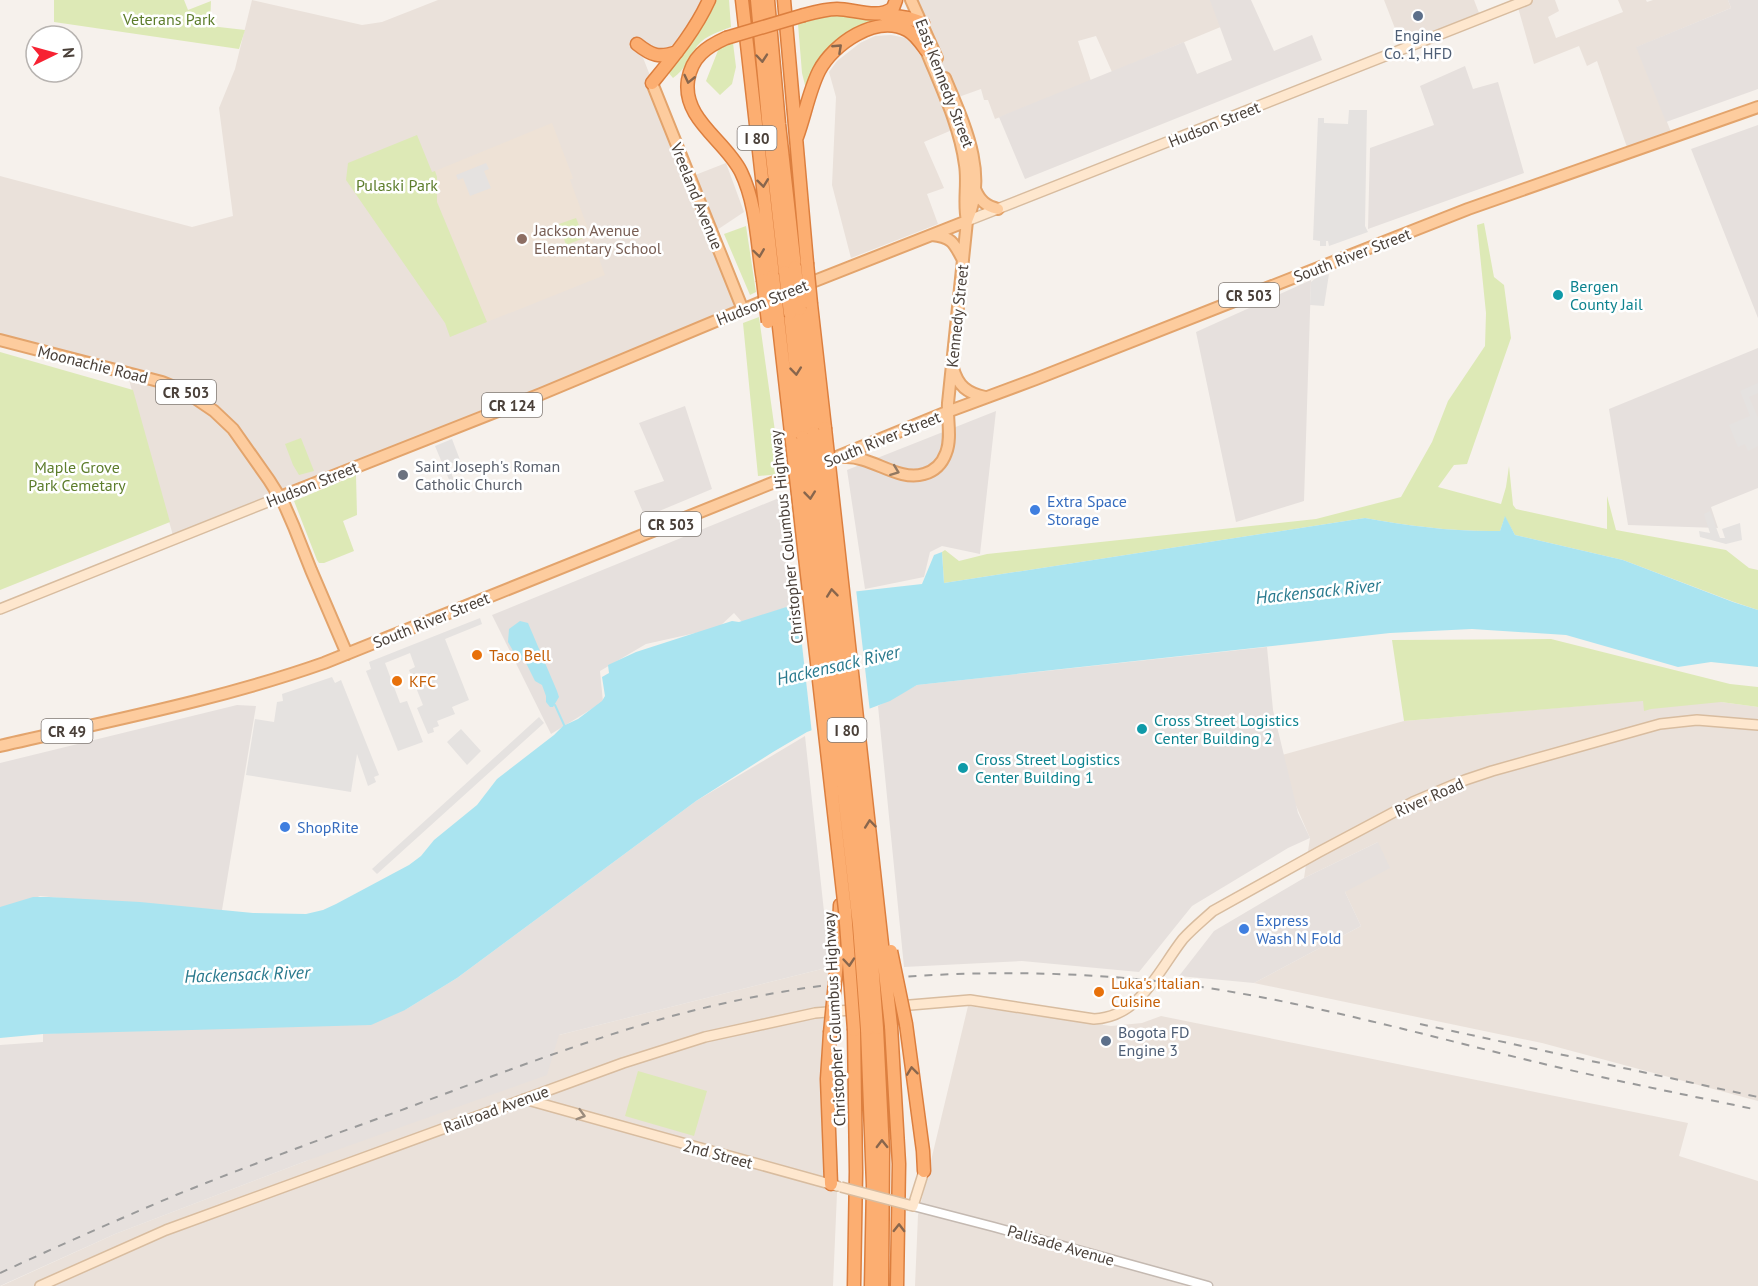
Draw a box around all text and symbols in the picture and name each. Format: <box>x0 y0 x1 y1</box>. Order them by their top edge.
park label: Veterans Park <box>122 9 215 29</box>
marker: Engine Co. 1, HFD <box>1411 9 1425 23</box>
street label: East Kennedy Street <box>911 16 979 151</box>
north arrow <box>24 24 84 84</box>
place label: Engine Co. 1, HFD <box>1384 25 1452 63</box>
one-way arrow <box>831 44 842 55</box>
text: N <box>59 47 79 59</box>
one-way arrow <box>755 54 768 63</box>
one-way arrow <box>683 73 696 83</box>
street label: Hudson Street <box>1165 96 1263 151</box>
road number: I 80 <box>738 126 777 150</box>
street label: Vreeland Avenue <box>666 139 728 252</box>
park label: Pulaski Park <box>356 175 438 195</box>
one-way arrow <box>756 179 768 188</box>
place label: Jackson Avenue Elementary School <box>533 220 662 258</box>
street label: South River Street <box>1290 223 1414 287</box>
marker: Jackson Avenue Elementary School <box>515 232 529 246</box>
one-way arrow <box>752 248 764 257</box>
street label: Kennedy Street <box>942 263 972 368</box>
street label: Hudson Street <box>713 274 811 329</box>
place label: Bergen County Jail <box>1570 276 1643 314</box>
road number: CR 503 <box>1219 283 1279 307</box>
marker: Bergen County Jail <box>1551 288 1565 302</box>
street label: Moonachie Road <box>36 341 150 387</box>
one-way arrow <box>789 367 802 376</box>
road number: CR 503 <box>156 380 216 404</box>
road number: CR 124 <box>482 393 542 417</box>
street label: South River Street <box>821 406 944 472</box>
street label: Christopher Columbus Highway <box>765 429 807 645</box>
street label: Hudson Street <box>263 456 361 511</box>
place label: Saint Joseph's Roman Catholic Church <box>415 456 560 494</box>
park label: Maple Grove Park Cemetary <box>28 457 126 495</box>
one-way arrow <box>889 464 900 476</box>
marker: Saint Joseph's Roman Catholic Church <box>396 468 410 482</box>
one-way arrow <box>803 491 816 500</box>
place label: Extra Space Storage <box>1047 491 1127 529</box>
marker: Extra Space Storage <box>1028 503 1042 517</box>
road number: CR 503 <box>641 512 701 536</box>
water label: Hackensack River <box>1254 573 1383 609</box>
street label: South River Street <box>370 587 493 653</box>
one-way arrow <box>826 589 839 598</box>
water label: Hackensack River <box>774 639 903 690</box>
place label: Taco Bell <box>489 645 551 665</box>
marker: Taco Bell <box>470 648 484 662</box>
place label: KFC <box>409 671 436 691</box>
marker: KFC <box>390 674 404 688</box>
place label: Cross Street Logistics Center Building 2 <box>1154 710 1299 748</box>
road number: I 80 <box>828 718 866 742</box>
road number: CR 49 <box>42 719 92 743</box>
marker: Cross Street Logistics Center Building 2 <box>1135 722 1149 736</box>
place label: Cross Street Logistics Center Building 1 <box>975 749 1120 787</box>
marker: Cross Street Logistics Center Building 1 <box>956 761 970 775</box>
street label: River Road <box>1392 773 1466 821</box>
place label: ShopRite <box>297 817 359 837</box>
marker: ShopRite <box>278 820 292 834</box>
one-way arrow <box>864 820 877 829</box>
place label: Express Wash N Fold <box>1256 910 1341 948</box>
street label: Christopher Columbus Highway <box>818 911 850 1127</box>
marker: Express Wash N Fold <box>1237 922 1251 936</box>
one-way arrow <box>843 958 856 967</box>
water label: Hackensack River <box>184 960 311 988</box>
place label: Luka's Italian Cuisine <box>1111 973 1200 1011</box>
marker: Luka's Italian Cuisine <box>1092 985 1106 999</box>
place label: Bogota FD Engine 3 <box>1118 1022 1189 1060</box>
marker: Bogota FD Engine 3 <box>1099 1034 1113 1048</box>
one-way arrow <box>907 1066 919 1075</box>
street label: Railroad Avenue <box>441 1081 551 1137</box>
one-way arrow <box>575 1108 585 1120</box>
street label: 2nd Street <box>681 1135 756 1173</box>
one-way arrow <box>876 1139 889 1148</box>
street label: Palisade Avenue <box>1005 1220 1117 1270</box>
one-way arrow <box>893 1223 905 1232</box>

